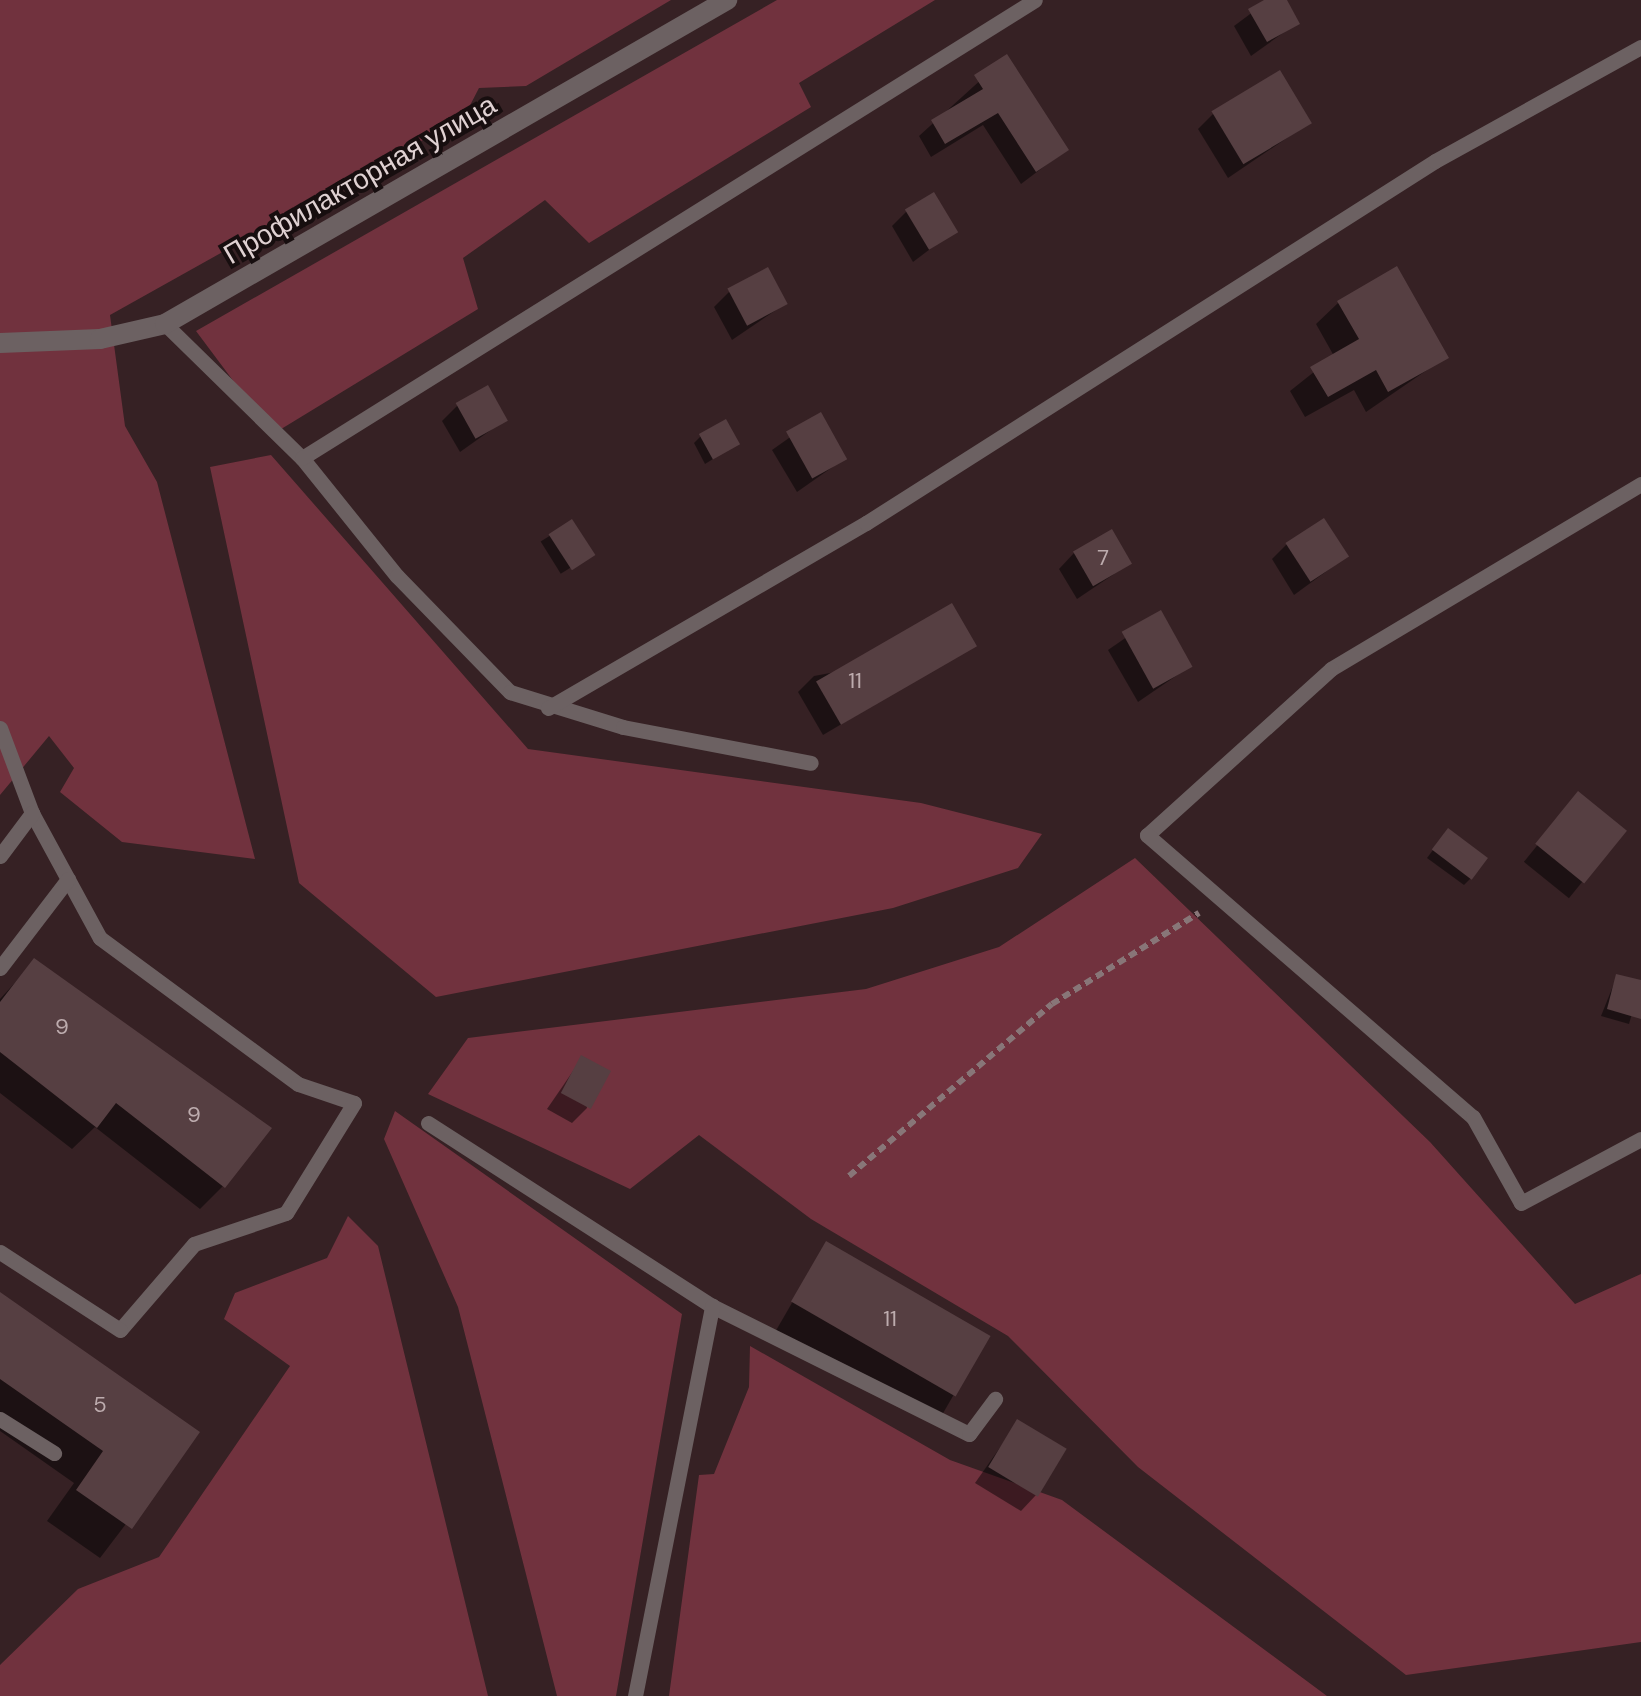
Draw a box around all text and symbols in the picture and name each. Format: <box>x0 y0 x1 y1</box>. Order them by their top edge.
street label: Профилакторная улица <box>218 88 502 272</box>
house number: 7 <box>1097 545 1109 571</box>
house number: 11 <box>848 668 862 694</box>
house number: 9 <box>55 1014 69 1040</box>
house number: 9 <box>187 1102 201 1128</box>
house number: 11 <box>883 1306 897 1332</box>
house number: 5 <box>93 1392 107 1418</box>

